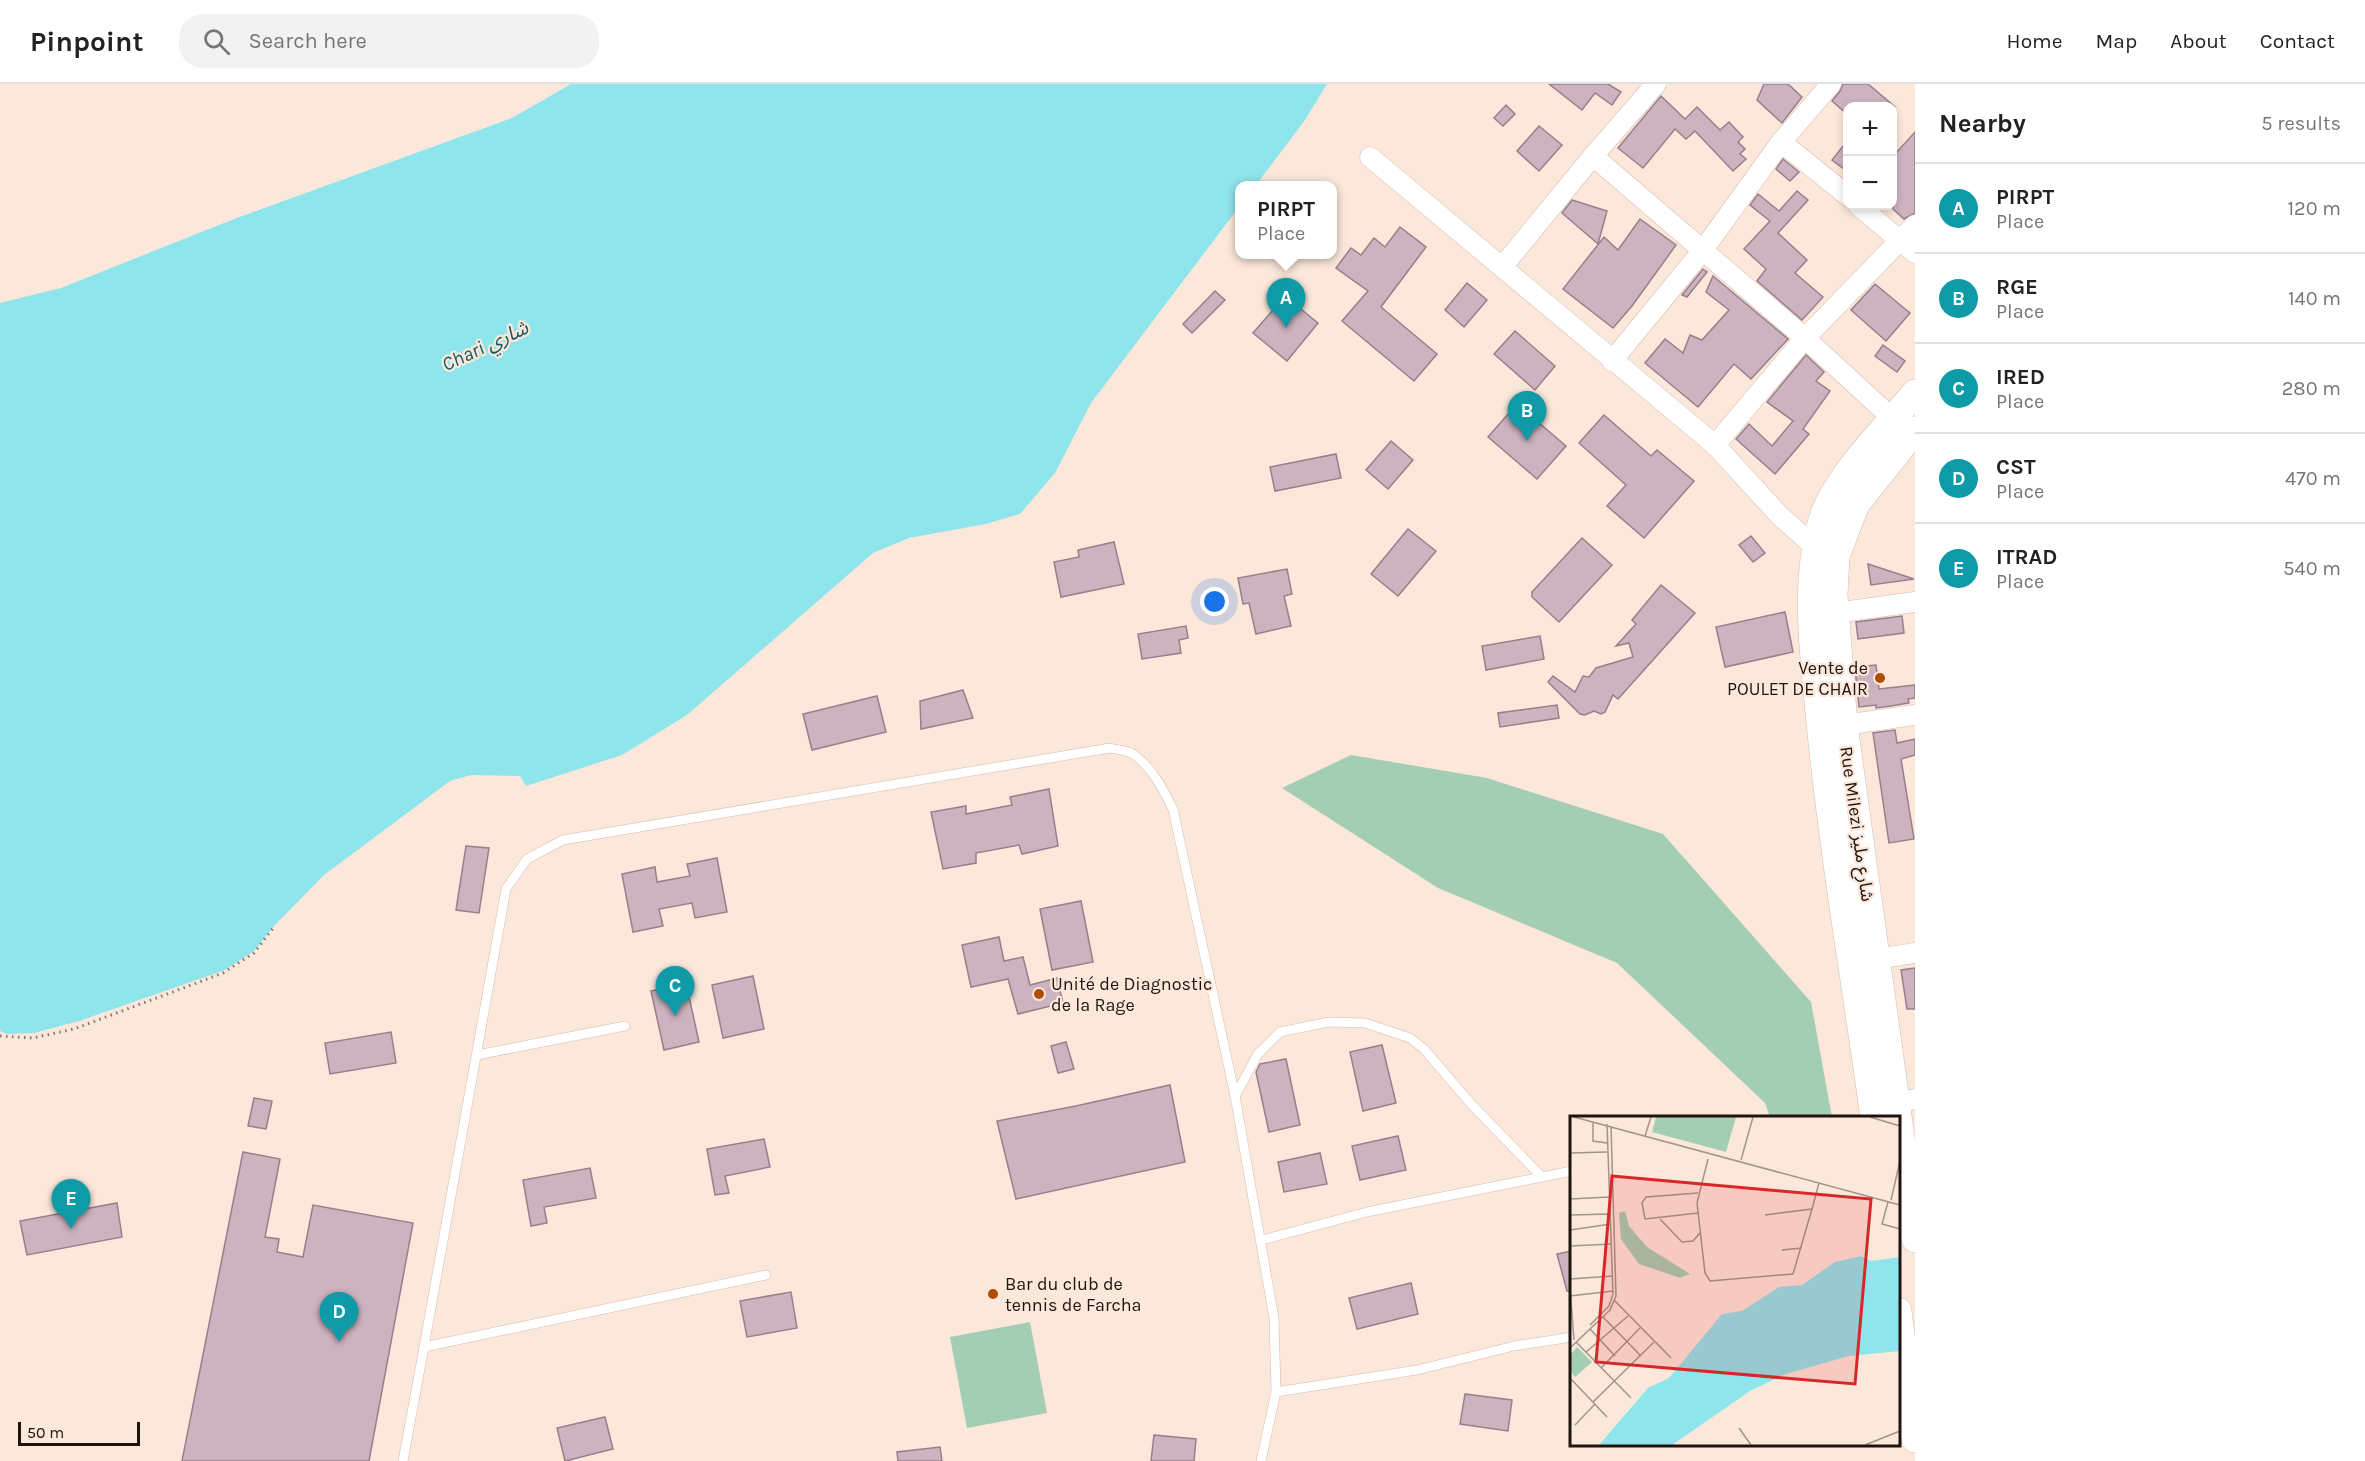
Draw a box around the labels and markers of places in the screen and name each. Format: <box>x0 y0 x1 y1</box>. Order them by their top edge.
pin: A <box>1266 278 1306 328</box>
pin: B <box>1508 392 1546 441</box>
place label: Vente de POULET DE CHAIR <box>1727 657 1868 700</box>
marker: Vente de POULET DE CHAIR <box>1873 671 1887 685</box>
pin: C <box>656 966 694 1016</box>
place label: Unité de Diagnostic de la Rage <box>1051 973 1212 1016</box>
marker: Unité de Diagnostic de la Rage <box>1032 987 1046 1001</box>
pin: E <box>52 1180 90 1229</box>
place label: Bar du club de tennis de Farcha <box>1005 1273 1142 1316</box>
marker: Bar du club de tennis de Farcha <box>986 1287 1000 1301</box>
pin: D <box>320 1292 358 1342</box>

